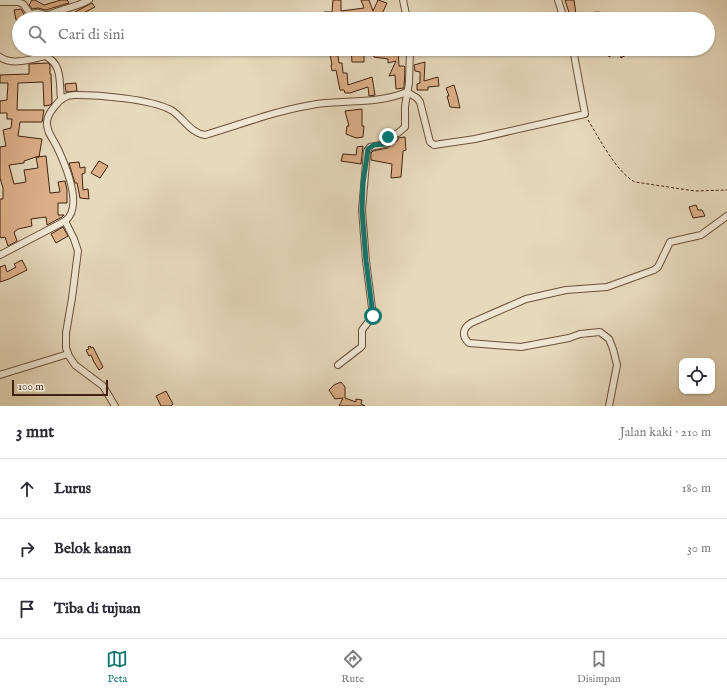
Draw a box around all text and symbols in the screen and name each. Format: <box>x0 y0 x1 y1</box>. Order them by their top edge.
search box <box>12 12 715 56</box>
icon: search <box>26 23 48 45</box>
text: Cari di sini <box>58 25 125 44</box>
route end <box>379 128 397 146</box>
route start <box>364 307 382 325</box>
map controls <box>679 358 715 394</box>
button: locate <box>679 358 715 394</box>
scale bar <box>12 378 108 397</box>
text: 100 m <box>18 380 44 394</box>
text: 3 mnt <box>16 422 54 443</box>
text: Jalan kaki · 210 m <box>620 424 711 441</box>
icon: ahead <box>16 478 38 500</box>
text: Lurus <box>54 479 91 498</box>
text: 180 m <box>682 480 711 497</box>
icon: right <box>16 538 38 560</box>
text: Belok kanan <box>54 539 131 558</box>
text: 30 m <box>687 540 711 557</box>
icon: arrive <box>16 598 38 620</box>
text: Tiba di tujuan <box>54 599 141 618</box>
tab: Peta <box>106 648 128 686</box>
tab: Rute <box>341 648 364 686</box>
tab: Disimpan <box>577 648 621 686</box>

